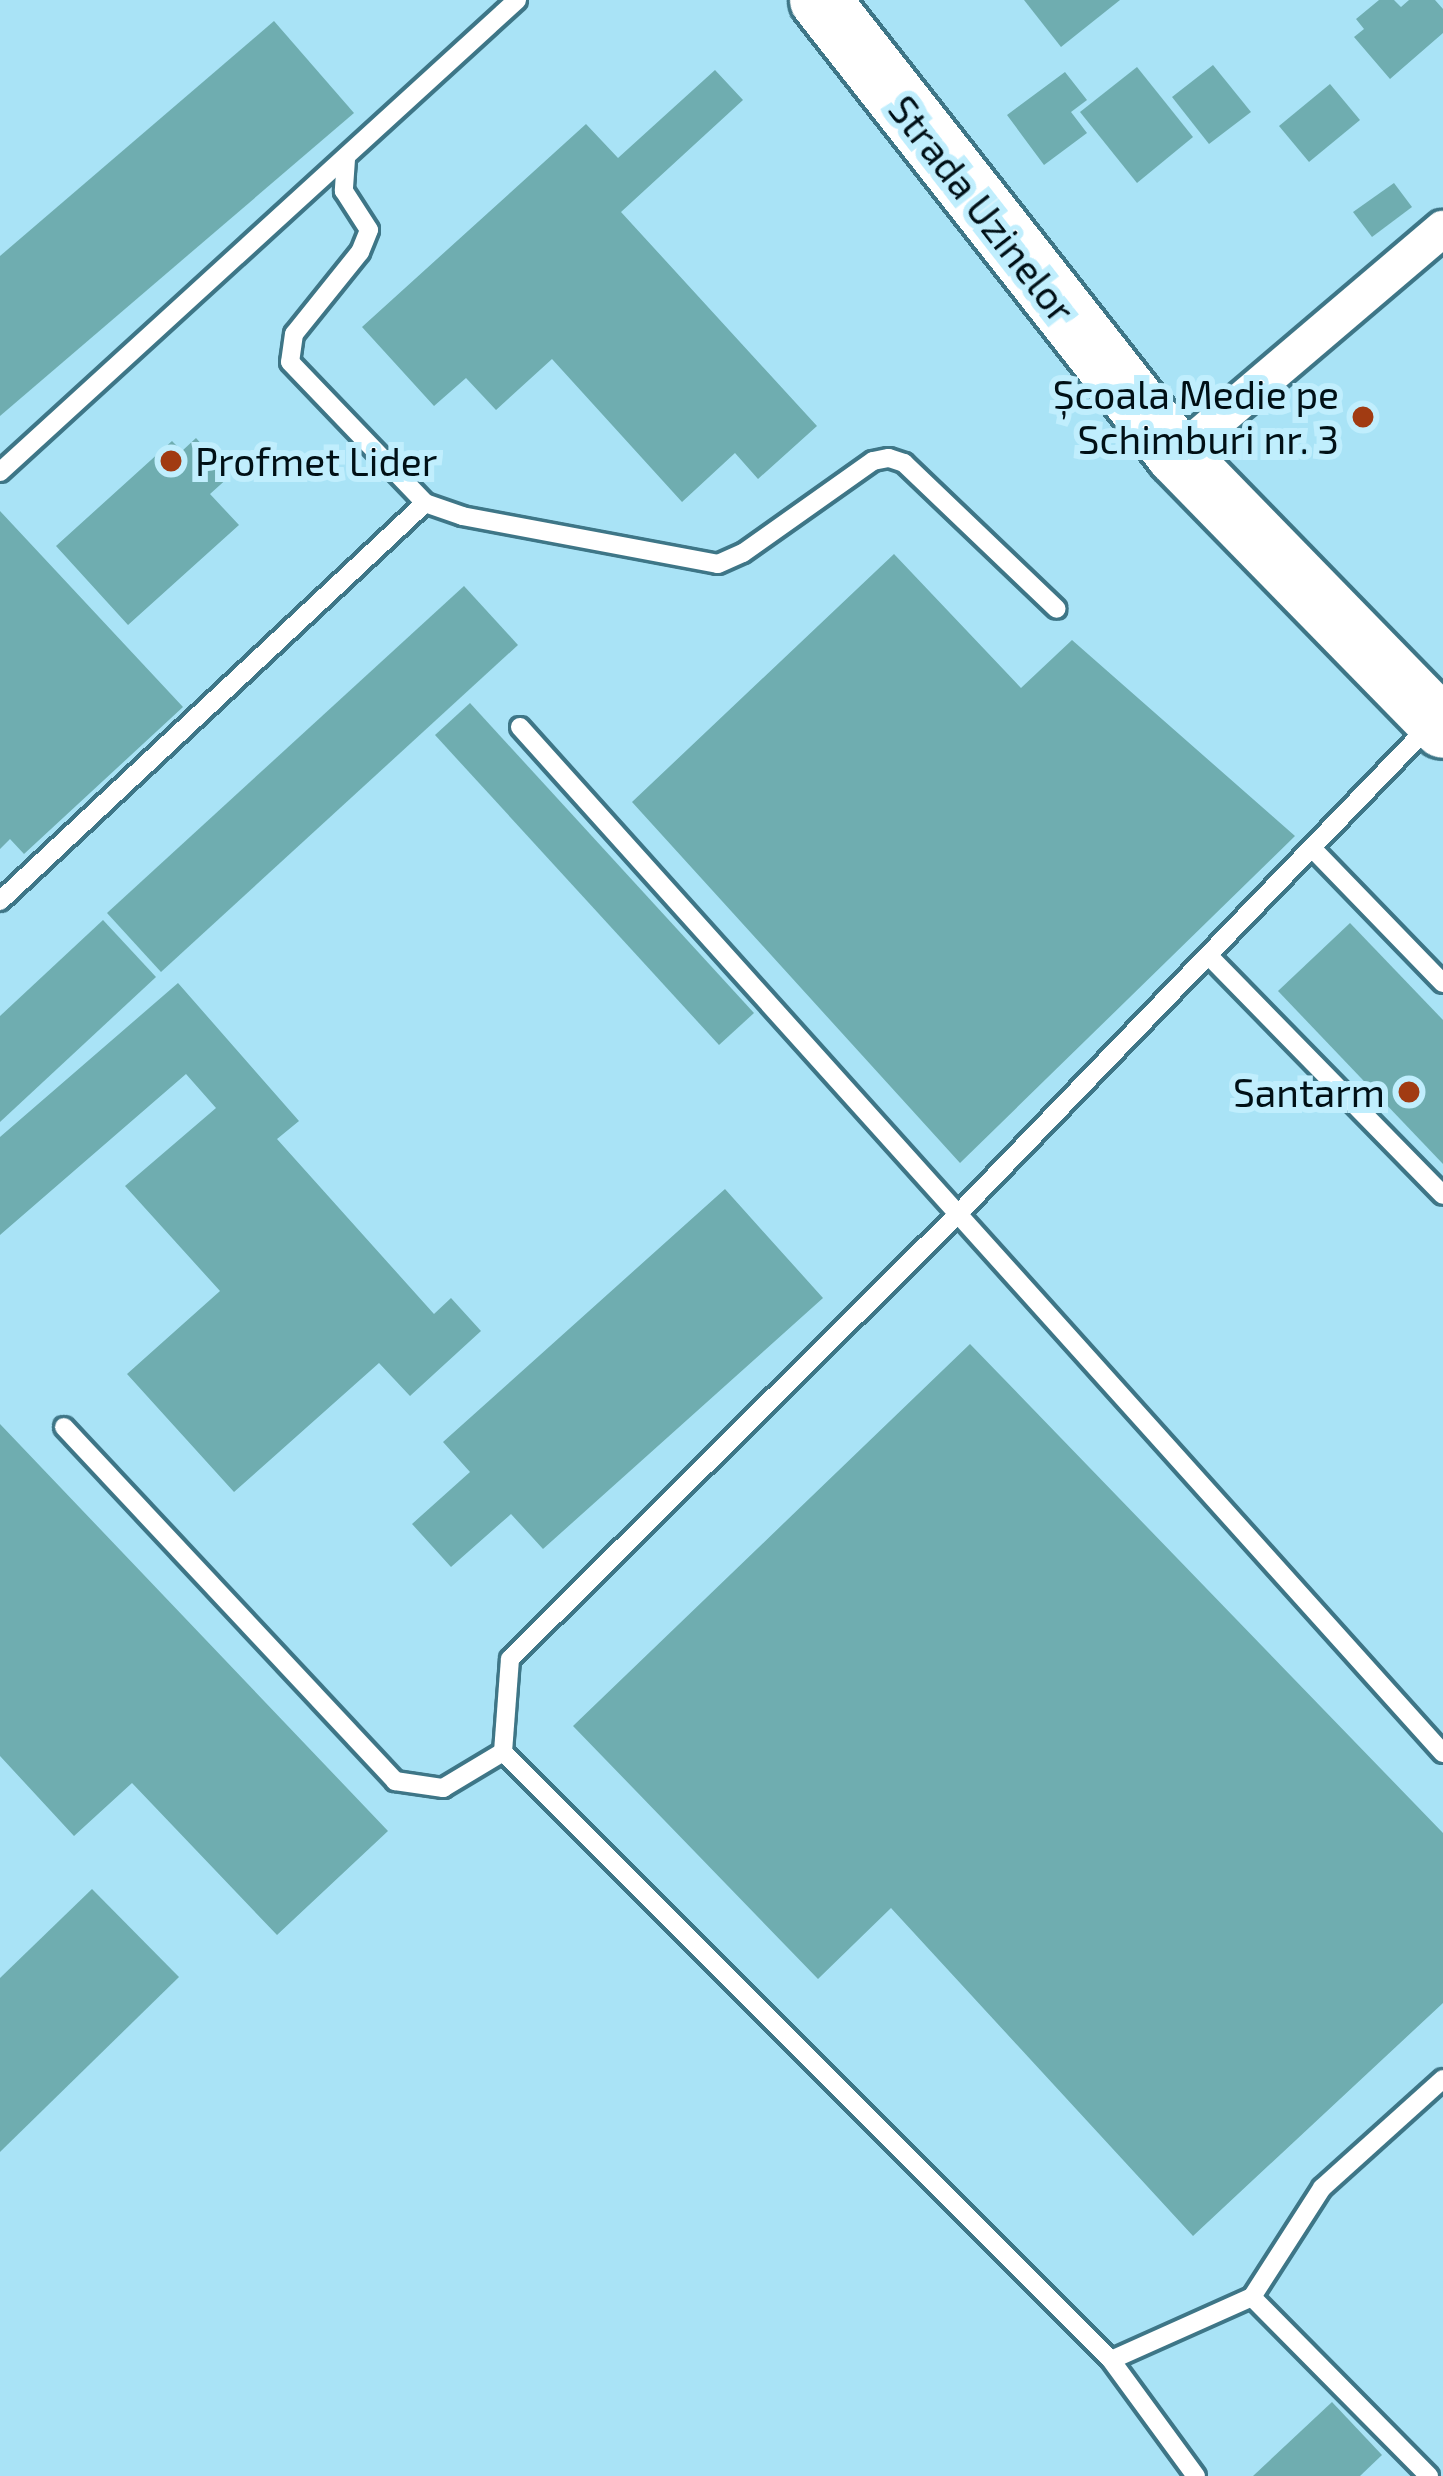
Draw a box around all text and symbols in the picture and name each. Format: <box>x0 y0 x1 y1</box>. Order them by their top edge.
street label: Strada Uzinelor <box>879 86 1085 332</box>
place label: Școala Medie pe Schimburi nr. 3 <box>1053 372 1339 463</box>
marker: Școala Medie pe Schimburi nr. 3 <box>1350 404 1376 430</box>
place label: Profmet Lider <box>195 438 437 484</box>
marker: Profmet Lider <box>158 448 184 474</box>
place label: Santarm <box>1233 1069 1385 1115</box>
marker: Santarm <box>1396 1079 1422 1105</box>

